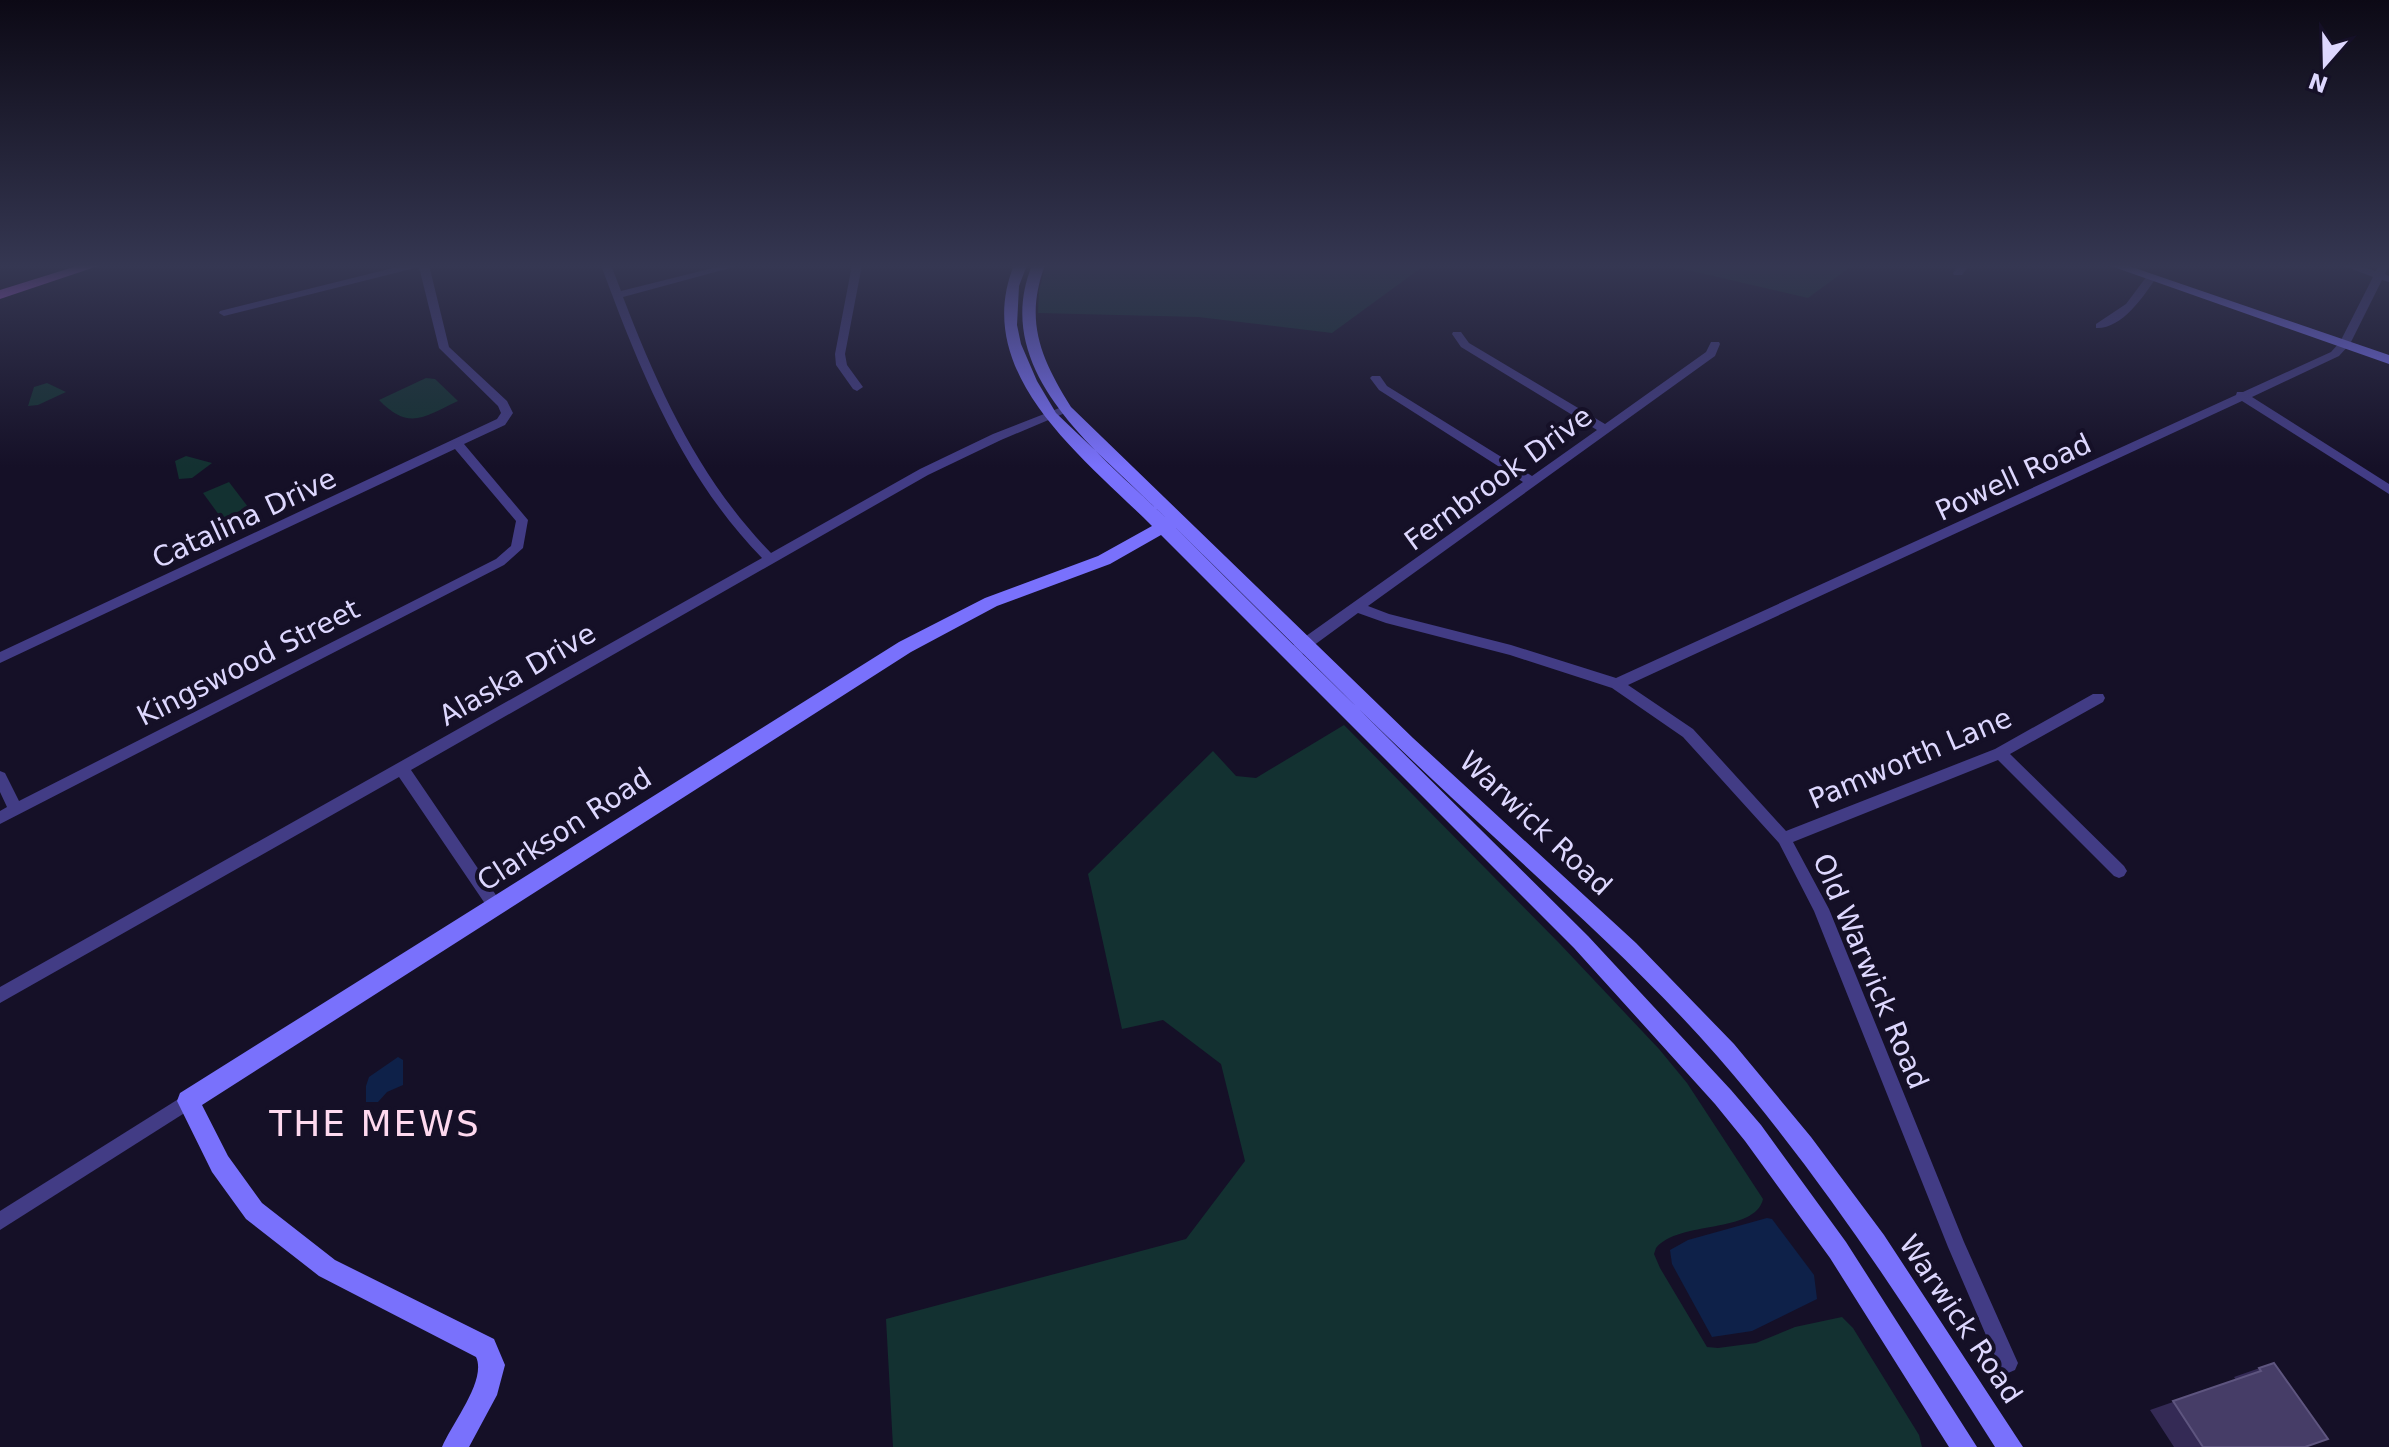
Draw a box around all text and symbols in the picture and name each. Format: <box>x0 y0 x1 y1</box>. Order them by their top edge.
north arrow <box>2285 24 2365 104</box>
text: N <box>2305 67 2331 97</box>
street label: Fernbrook Drive <box>1398 399 1598 557</box>
street label: Powell Road <box>1930 427 2096 528</box>
street label: Catalina Drive <box>147 461 341 575</box>
street label: Kingswood Street <box>132 592 365 733</box>
street label: Alaska Drive <box>433 616 601 732</box>
street label: Pamworth Lane <box>1804 701 2017 816</box>
street label: Warwick Road <box>1453 744 1619 902</box>
street label: Clarkson Road <box>471 761 657 898</box>
street label: Old Warwick Road <box>1806 849 1935 1094</box>
district label: THE MEWS <box>268 1103 481 1144</box>
street label: Warwick Road <box>1892 1229 2029 1410</box>

